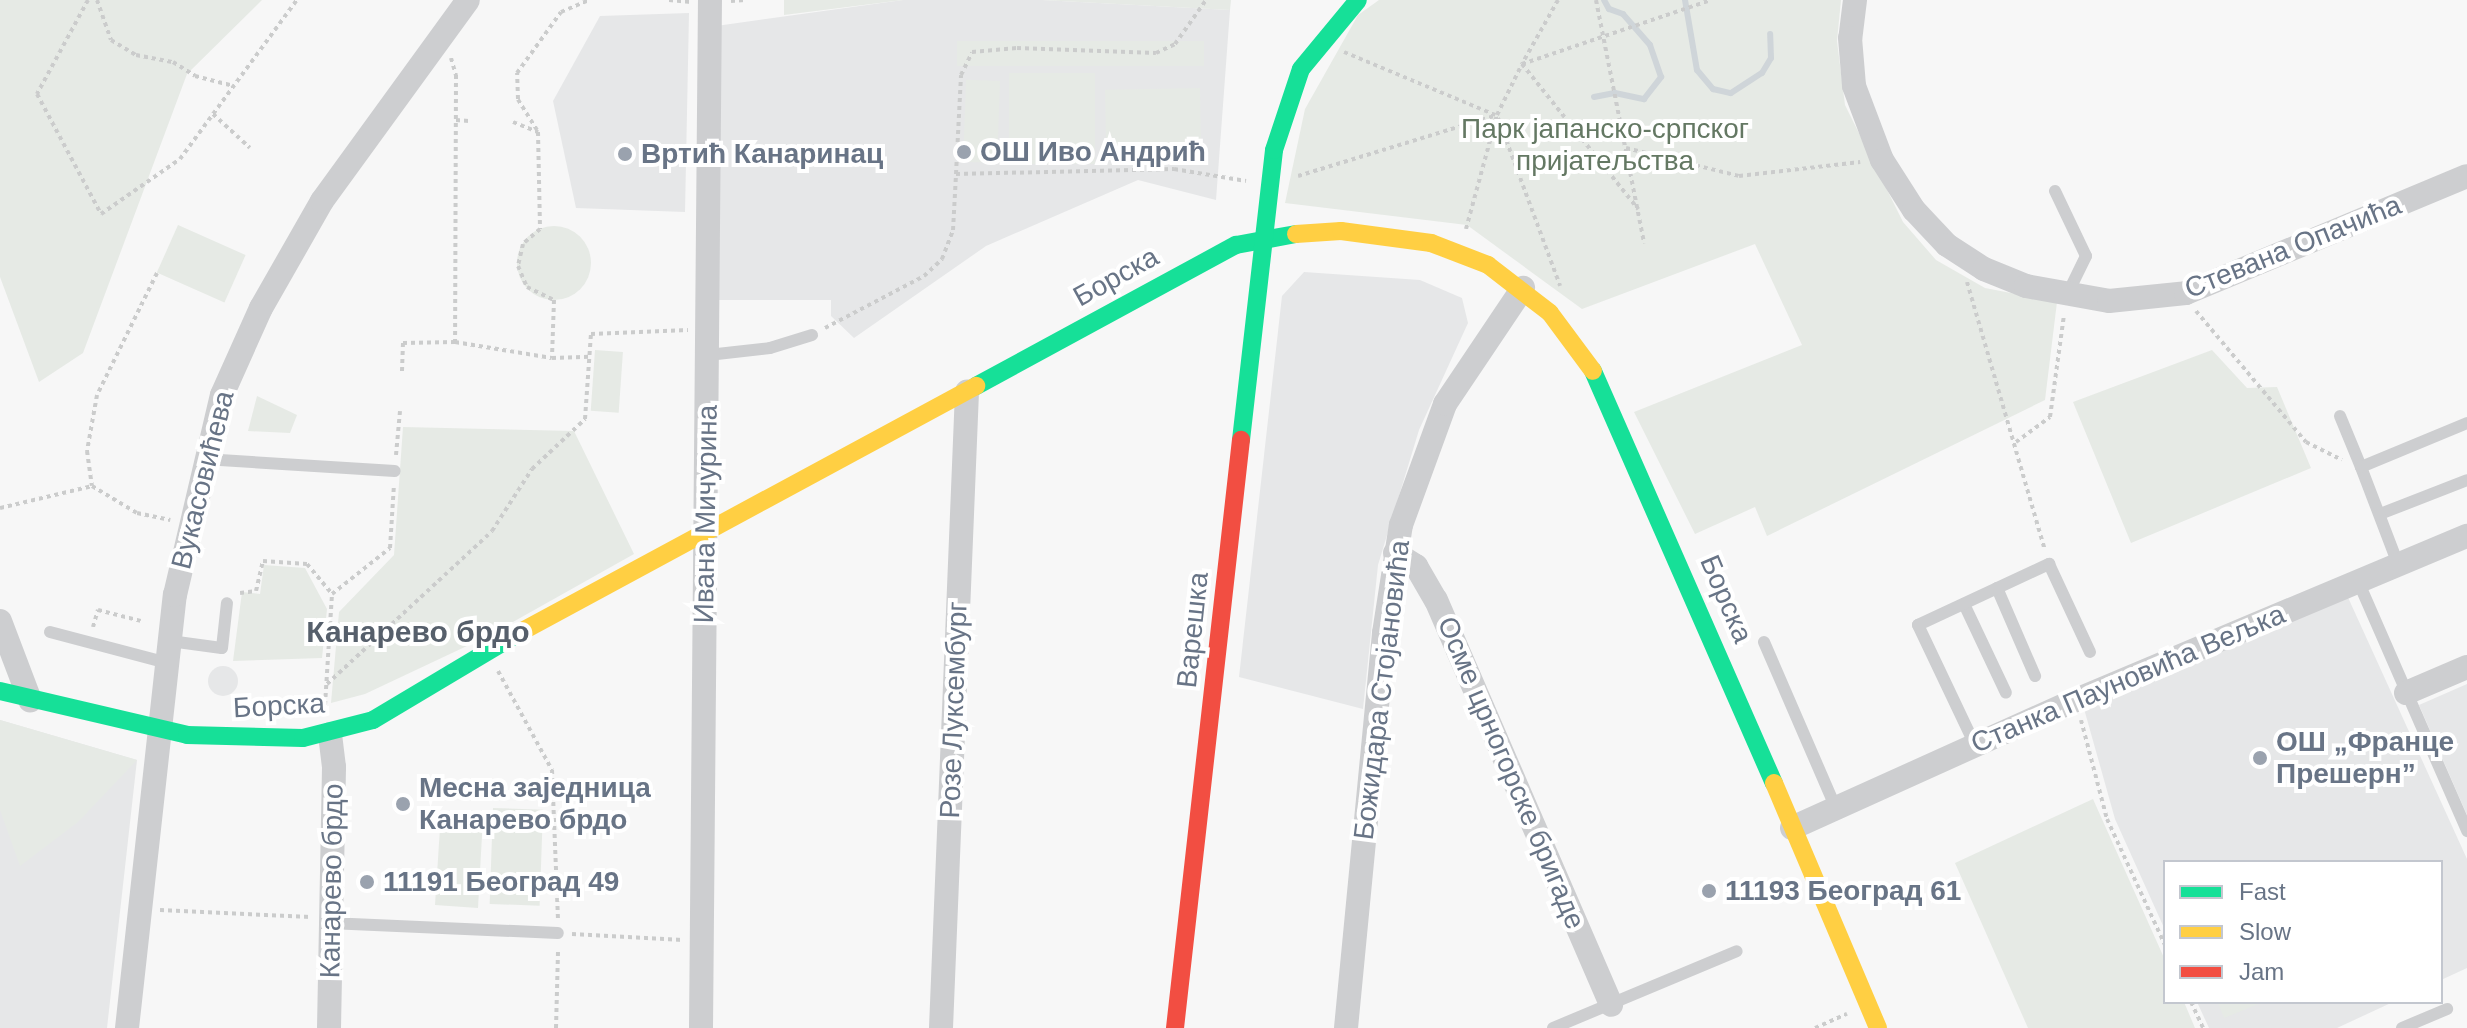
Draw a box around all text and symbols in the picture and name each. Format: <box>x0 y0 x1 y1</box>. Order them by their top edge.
park label: Парк јапанско-српског пријатељства <box>1461 112 1749 178</box>
place label: ОШ Иво Андрић <box>980 135 1206 169</box>
place label: Вртић Канаринац <box>641 137 883 171</box>
marker: ОШ Иво Андрић <box>955 143 973 161</box>
marker: Вртић Канаринац <box>616 145 634 163</box>
street label: Стевана Опачића <box>2180 188 2406 306</box>
street label: Борска <box>1068 240 1164 314</box>
street label: Вукасовићева <box>165 387 241 573</box>
street label: Ивана Мичурина <box>687 404 725 624</box>
street label: Божидара Стојановића <box>1347 538 1417 842</box>
street label: Борска <box>1693 550 1759 648</box>
street label: Варешка <box>1170 570 1216 690</box>
street label: Станка Пауновића Вељка <box>1966 598 2290 760</box>
street label: Розе Луксембург <box>933 601 975 819</box>
street label: Осме црногорске бригаде <box>1430 612 1592 934</box>
district label: Канарево брдо <box>306 614 530 650</box>
street label: Борска <box>232 687 326 725</box>
place label: ОШ „Франце Прешерн” <box>2276 725 2454 791</box>
marker: ОШ „Франце Прешерн” <box>2251 749 2269 767</box>
place label: Месна заједница Канарево брдо <box>419 771 651 837</box>
street label: Канарево брдо <box>314 783 350 979</box>
marker: Месна заједница Канарево брдо <box>394 795 412 813</box>
legend <box>2163 860 2443 1004</box>
place label: 11191 Београд 49 <box>383 865 619 899</box>
marker: 11191 Београд 49 <box>358 873 376 891</box>
place label: 11193 Београд 61 <box>1725 874 1961 908</box>
text: Fast <box>2239 878 2286 905</box>
marker: 11193 Београд 61 <box>1700 882 1718 900</box>
text: Slow <box>2239 918 2291 945</box>
text: Jam <box>2239 958 2284 985</box>

